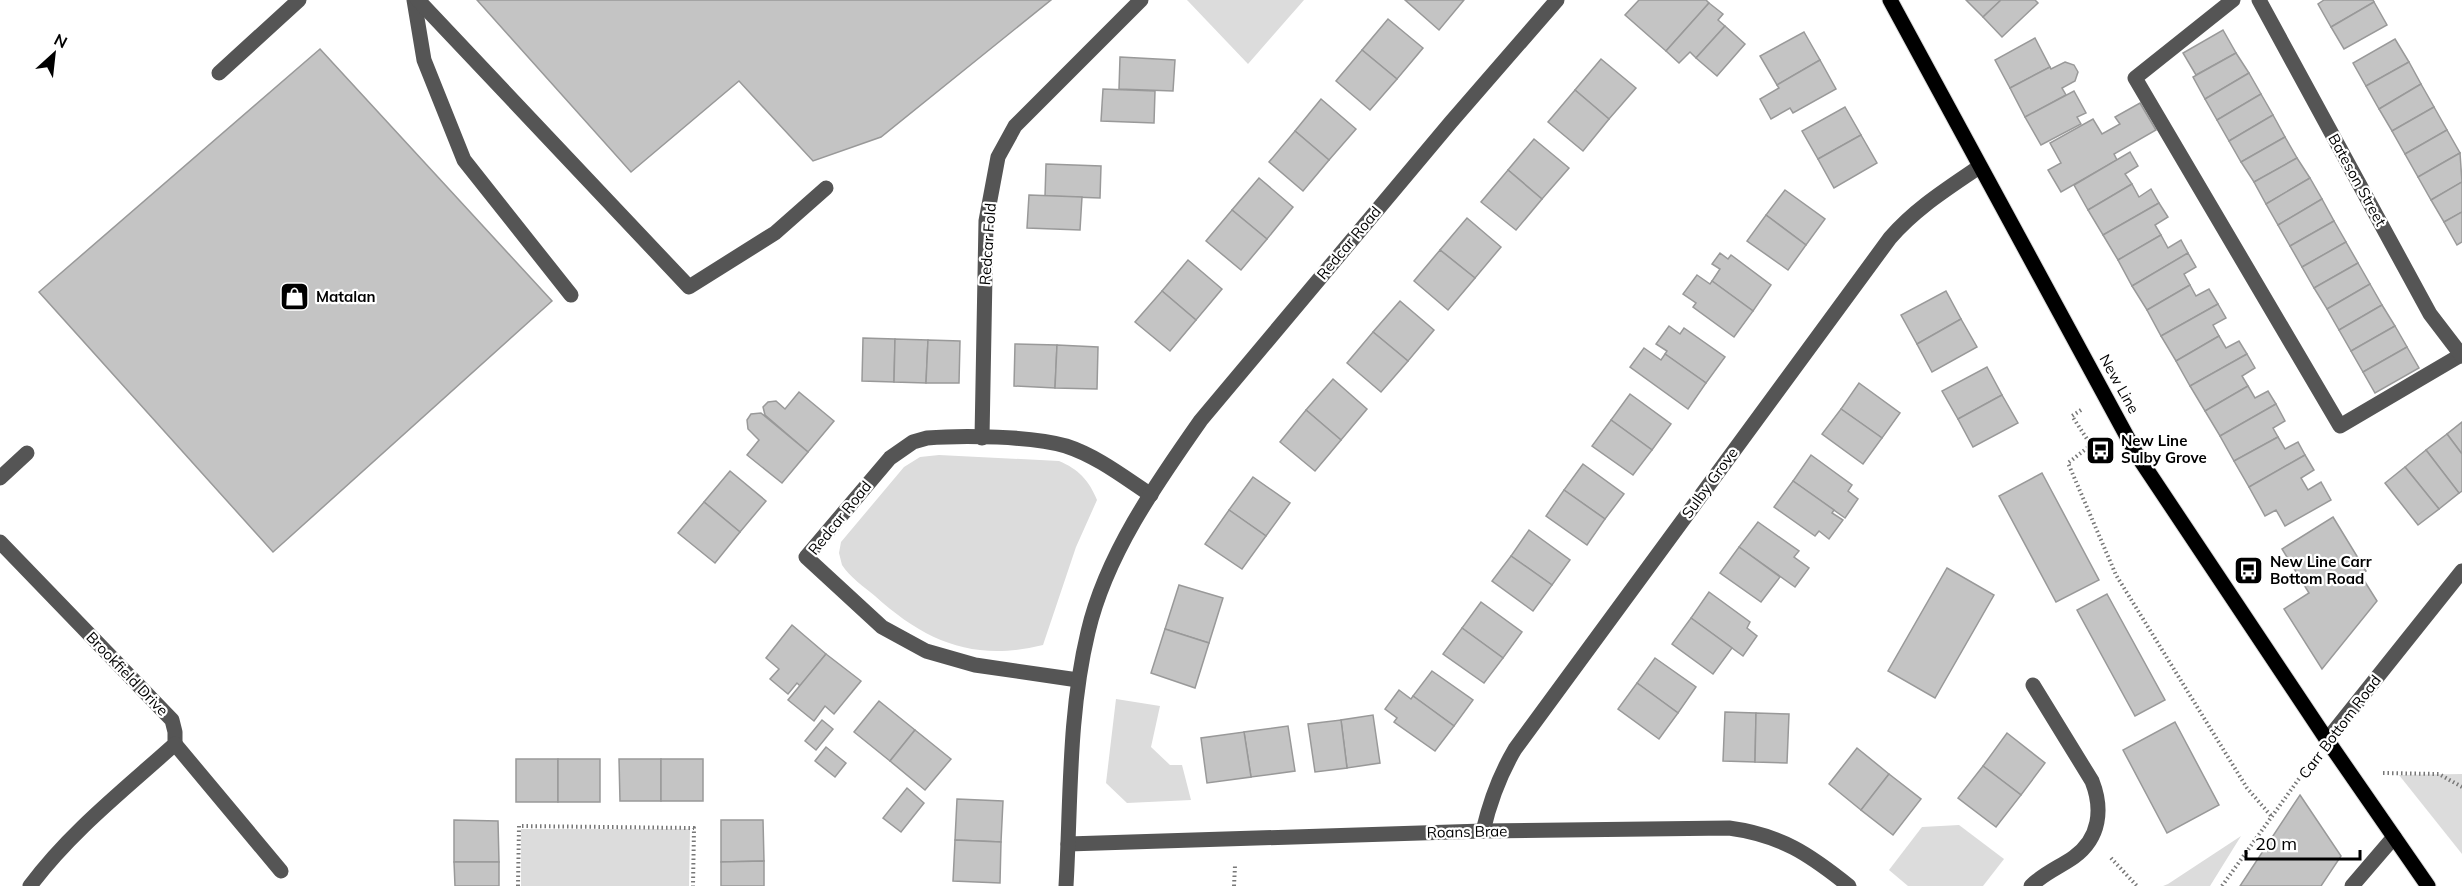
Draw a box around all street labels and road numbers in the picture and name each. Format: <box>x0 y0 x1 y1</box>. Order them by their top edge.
street label: Bateson Street <box>2324 130 2391 229</box>
street label: Redcar Fold <box>975 202 1000 286</box>
street label: Redcar Road <box>1312 202 1385 283</box>
street label: New Line <box>2095 351 2143 417</box>
street label: Sulby Grove <box>1677 443 1742 522</box>
street label: Redcar Road <box>804 477 875 559</box>
street label: Brookfield Drive <box>82 628 172 720</box>
street label: Carr Bottom Road <box>2294 671 2385 782</box>
street label: Roans Brae <box>1427 821 1507 842</box>

